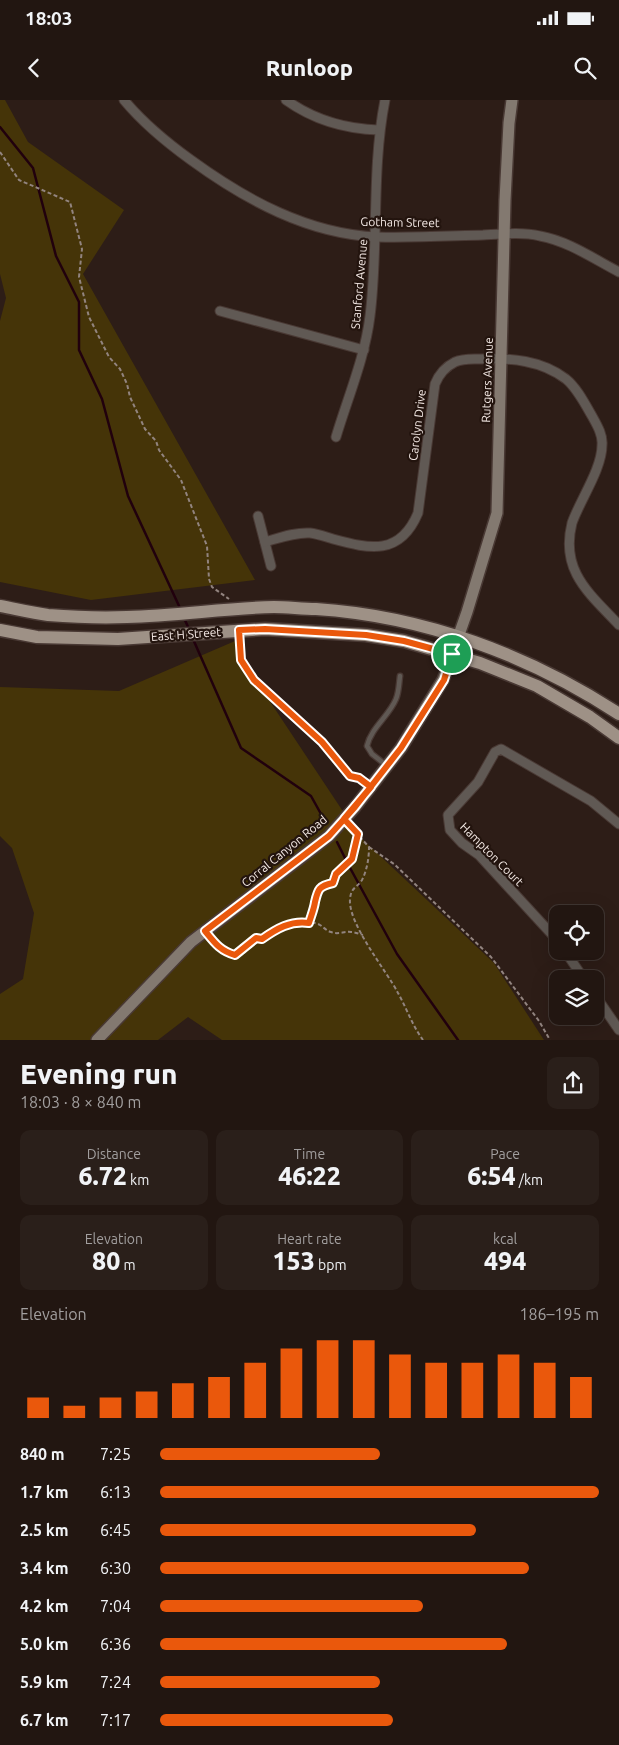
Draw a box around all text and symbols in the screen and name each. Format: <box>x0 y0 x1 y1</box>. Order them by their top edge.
text: 18:03 <box>25 7 73 29</box>
icon: back <box>20 54 48 82</box>
icon: search <box>571 54 599 82</box>
text: Runloop <box>266 55 353 80</box>
street label: Gotham Street <box>360 215 440 229</box>
street label: Stanford Avenue <box>349 238 369 330</box>
street label: Rutgers Avenue <box>479 337 495 423</box>
street label: Carolyn Drive <box>406 388 428 462</box>
street label: East H Street <box>151 625 222 643</box>
pin <box>431 633 473 675</box>
icon: arrive <box>438 640 466 668</box>
street label: Corral Canyon Road <box>239 813 329 889</box>
street label: Hampton Court <box>458 820 526 888</box>
map controls <box>549 905 604 1025</box>
button: locate <box>549 905 604 960</box>
button: layers <box>549 970 604 1025</box>
button: share <box>547 1057 599 1109</box>
text: Evening run <box>20 1058 178 1089</box>
text: 18:03 · 8 × 840 m <box>20 1093 141 1111</box>
text: Distance <box>87 1146 141 1162</box>
text: Time <box>294 1146 325 1162</box>
text: Pace <box>490 1146 520 1162</box>
text: 6.72 <box>78 1162 127 1190</box>
text: 46:22 <box>278 1162 341 1190</box>
text: 6:54 <box>467 1162 516 1190</box>
text: km <box>127 1172 149 1188</box>
text: /km <box>516 1172 543 1188</box>
text: Elevation <box>85 1231 143 1247</box>
text: Heart rate <box>277 1231 342 1247</box>
text: kcal <box>493 1231 517 1247</box>
text: 80 <box>92 1247 120 1275</box>
text: 153 <box>273 1247 315 1275</box>
text: 494 <box>484 1247 526 1275</box>
text: m <box>120 1257 136 1273</box>
text: bpm <box>315 1257 346 1273</box>
text: Elevation <box>20 1305 87 1323</box>
text: 186–195 m <box>519 1305 599 1323</box>
text: 840 m <box>20 1445 65 1463</box>
text: 7:25 <box>100 1445 131 1463</box>
text: 1.7 km <box>20 1483 69 1501</box>
text: 6:13 <box>100 1483 131 1501</box>
text: 2.5 km <box>20 1521 69 1539</box>
text: 6:45 <box>100 1521 131 1539</box>
text: 3.4 km <box>20 1559 69 1577</box>
text: 6:30 <box>100 1559 131 1577</box>
text: 4.2 km <box>20 1597 69 1615</box>
text: 7:04 <box>100 1597 131 1615</box>
text: 5.0 km <box>20 1635 69 1653</box>
text: 6:36 <box>100 1635 131 1653</box>
text: 5.9 km <box>20 1673 69 1691</box>
text: 7:24 <box>100 1673 131 1691</box>
text: 6.7 km <box>20 1711 69 1729</box>
text: 7:17 <box>100 1711 131 1729</box>

